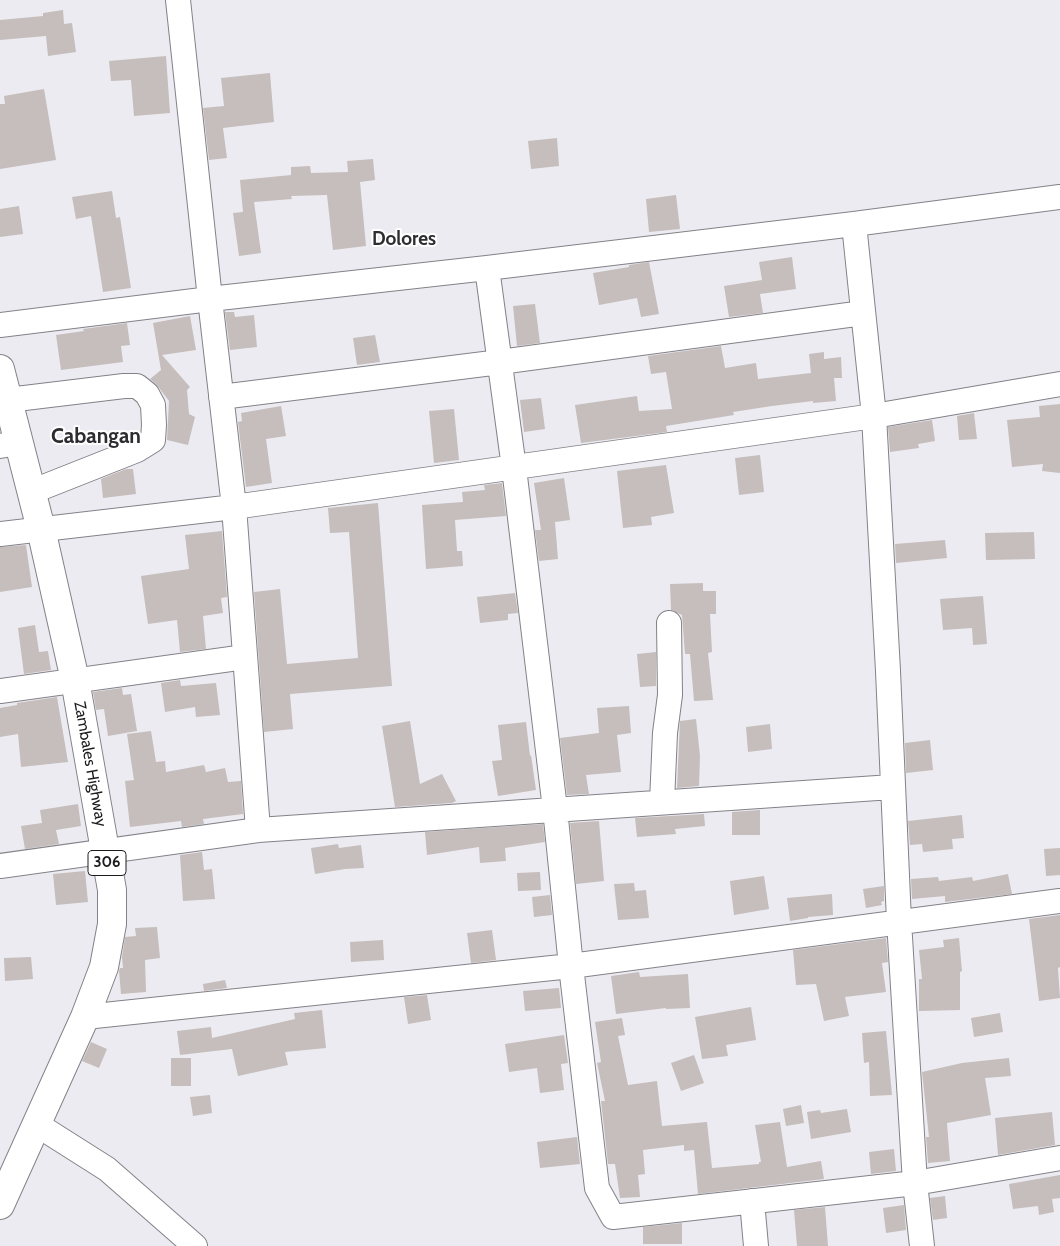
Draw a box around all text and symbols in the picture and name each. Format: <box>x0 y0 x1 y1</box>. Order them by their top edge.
district label: Dolores <box>372 228 436 250</box>
district label: Cabangan <box>51 424 141 450</box>
street label: Zambales Highway <box>70 700 110 828</box>
road number: 306 <box>88 850 126 876</box>

